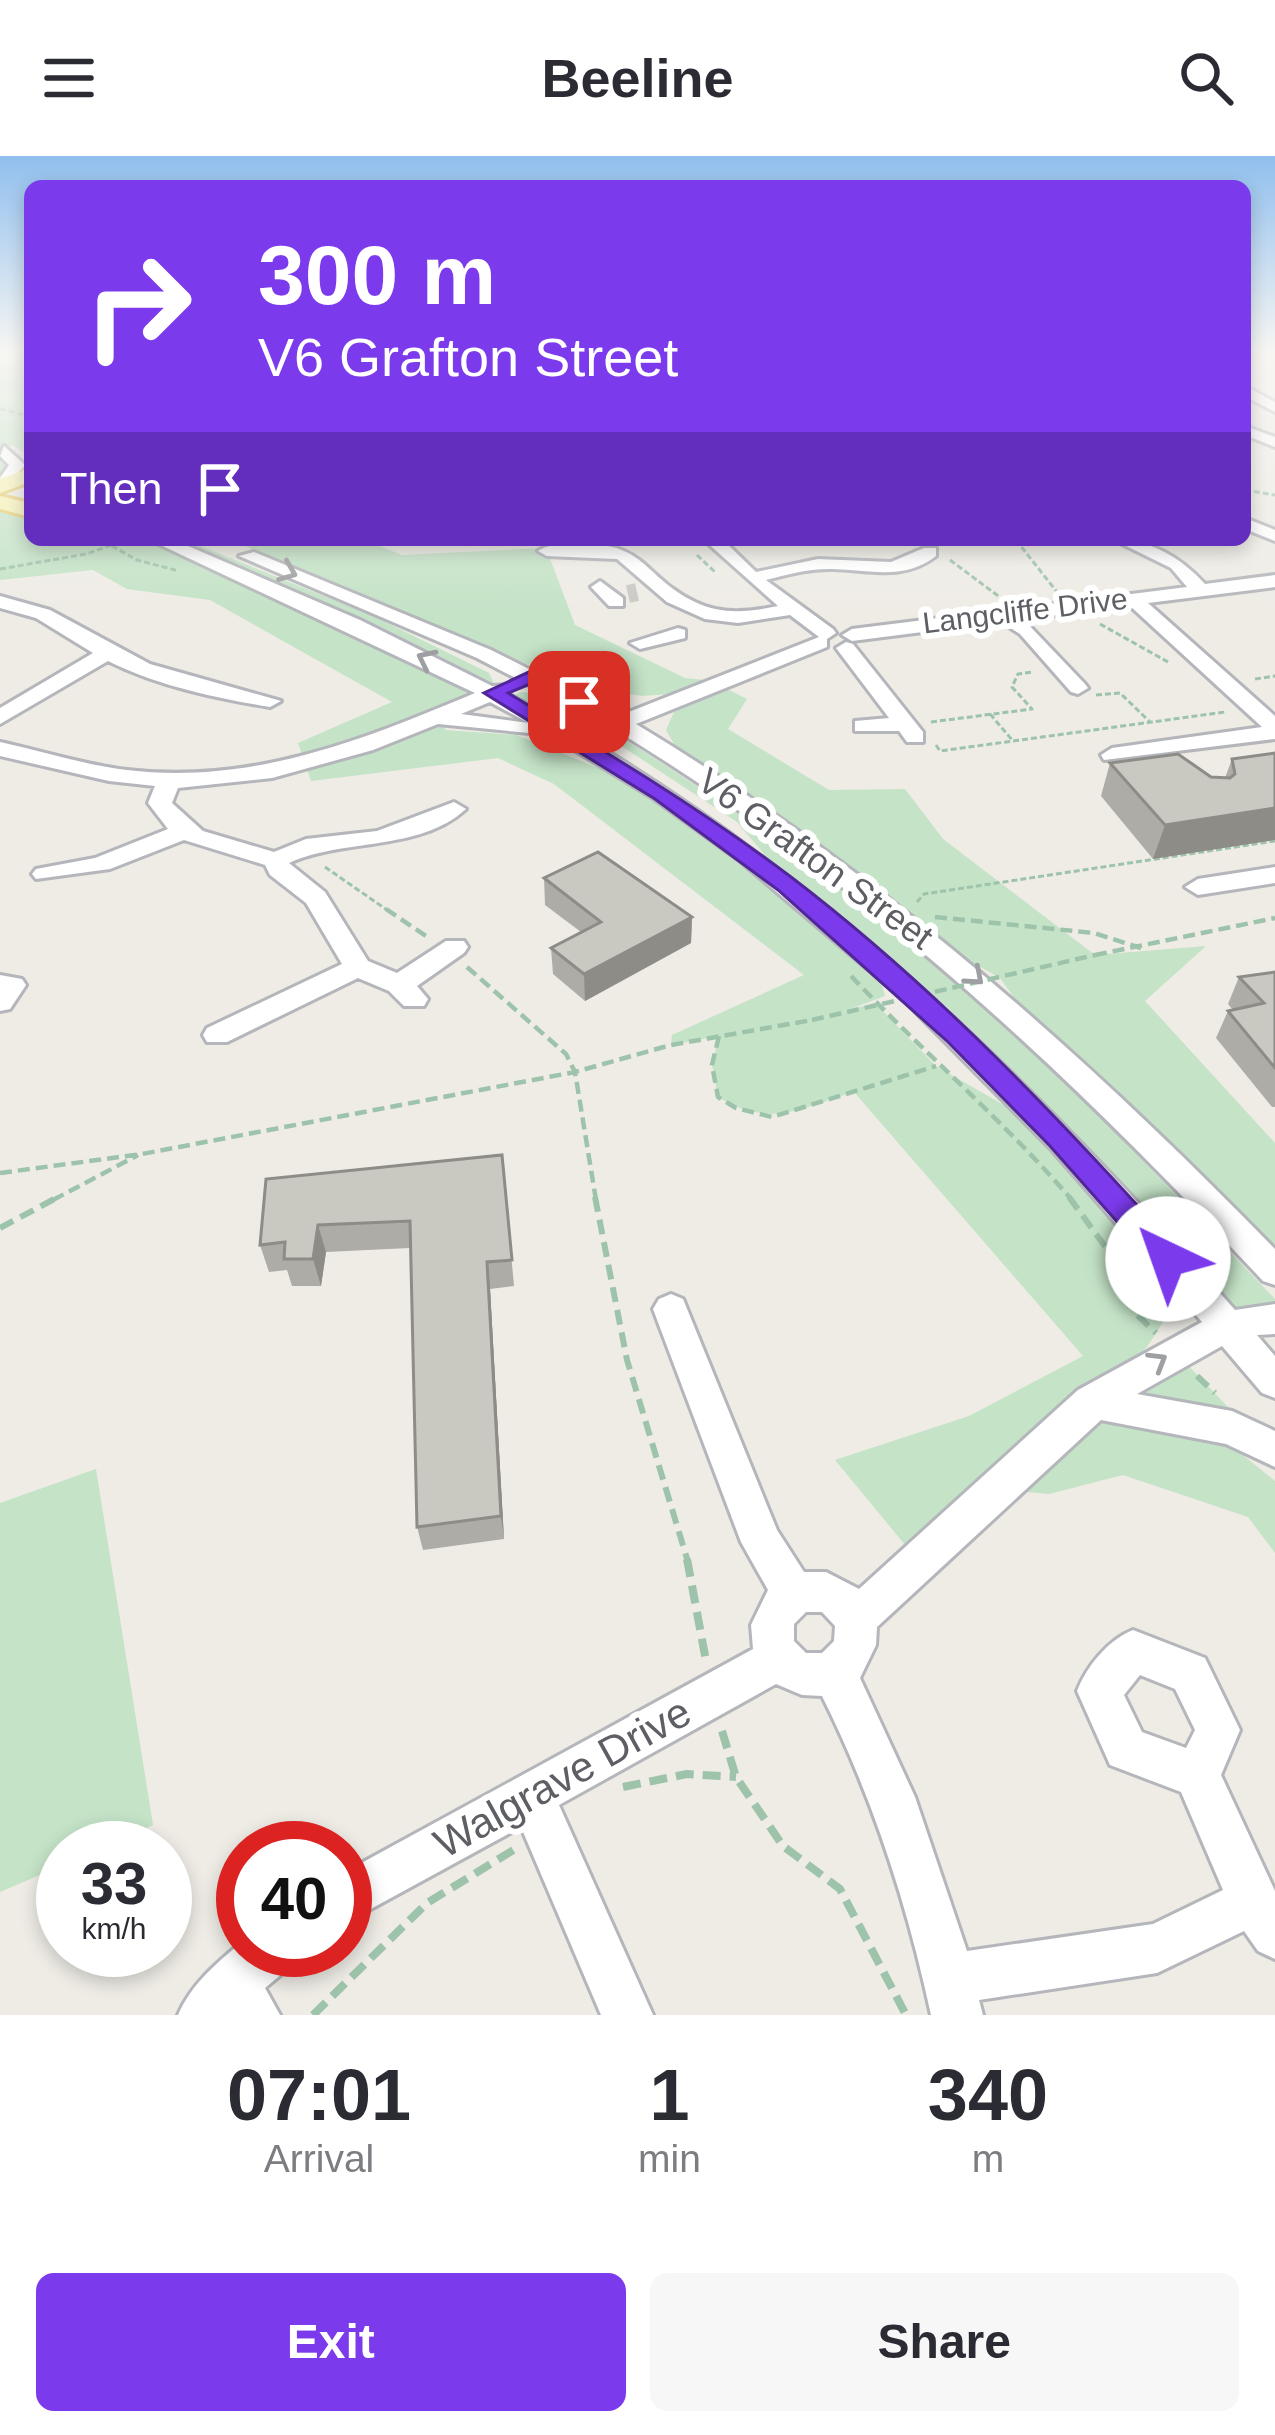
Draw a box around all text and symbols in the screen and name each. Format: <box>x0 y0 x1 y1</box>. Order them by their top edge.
icon: menu <box>36 45 102 111</box>
icon: search <box>1173 45 1239 111</box>
text: Beeline <box>541 48 734 108</box>
icon: right <box>60 228 216 384</box>
text: 300 m <box>258 228 496 322</box>
text: V6 Grafton Street <box>258 327 678 387</box>
icon: arrive <box>187 456 253 522</box>
text: Then <box>60 463 163 514</box>
one-way arrow <box>276 558 297 582</box>
street label: Langcliffe Drive <box>921 582 1129 639</box>
one-way arrow <box>417 649 438 673</box>
pin <box>528 651 630 753</box>
icon: arrive <box>546 669 612 735</box>
street label: V6 Grafton Street <box>690 759 941 957</box>
one-way arrow <box>961 962 983 984</box>
position arrow <box>1105 1196 1231 1322</box>
one-way arrow <box>1145 1353 1167 1375</box>
street label: Walgrave Drive <box>426 1688 698 1867</box>
speed limit sign: 40 <box>216 1821 372 1977</box>
text: 33 <box>81 1850 147 1917</box>
text: km/h <box>81 1912 147 1945</box>
text: 07:01 <box>227 2055 411 2135</box>
text: 1 <box>649 2055 690 2135</box>
text: 340 <box>928 2055 1048 2135</box>
text: Arrival <box>264 2137 374 2180</box>
text: min <box>638 2137 701 2180</box>
text: m <box>972 2137 1004 2180</box>
button: Exit <box>36 2273 626 2411</box>
button: Share <box>650 2273 1239 2411</box>

